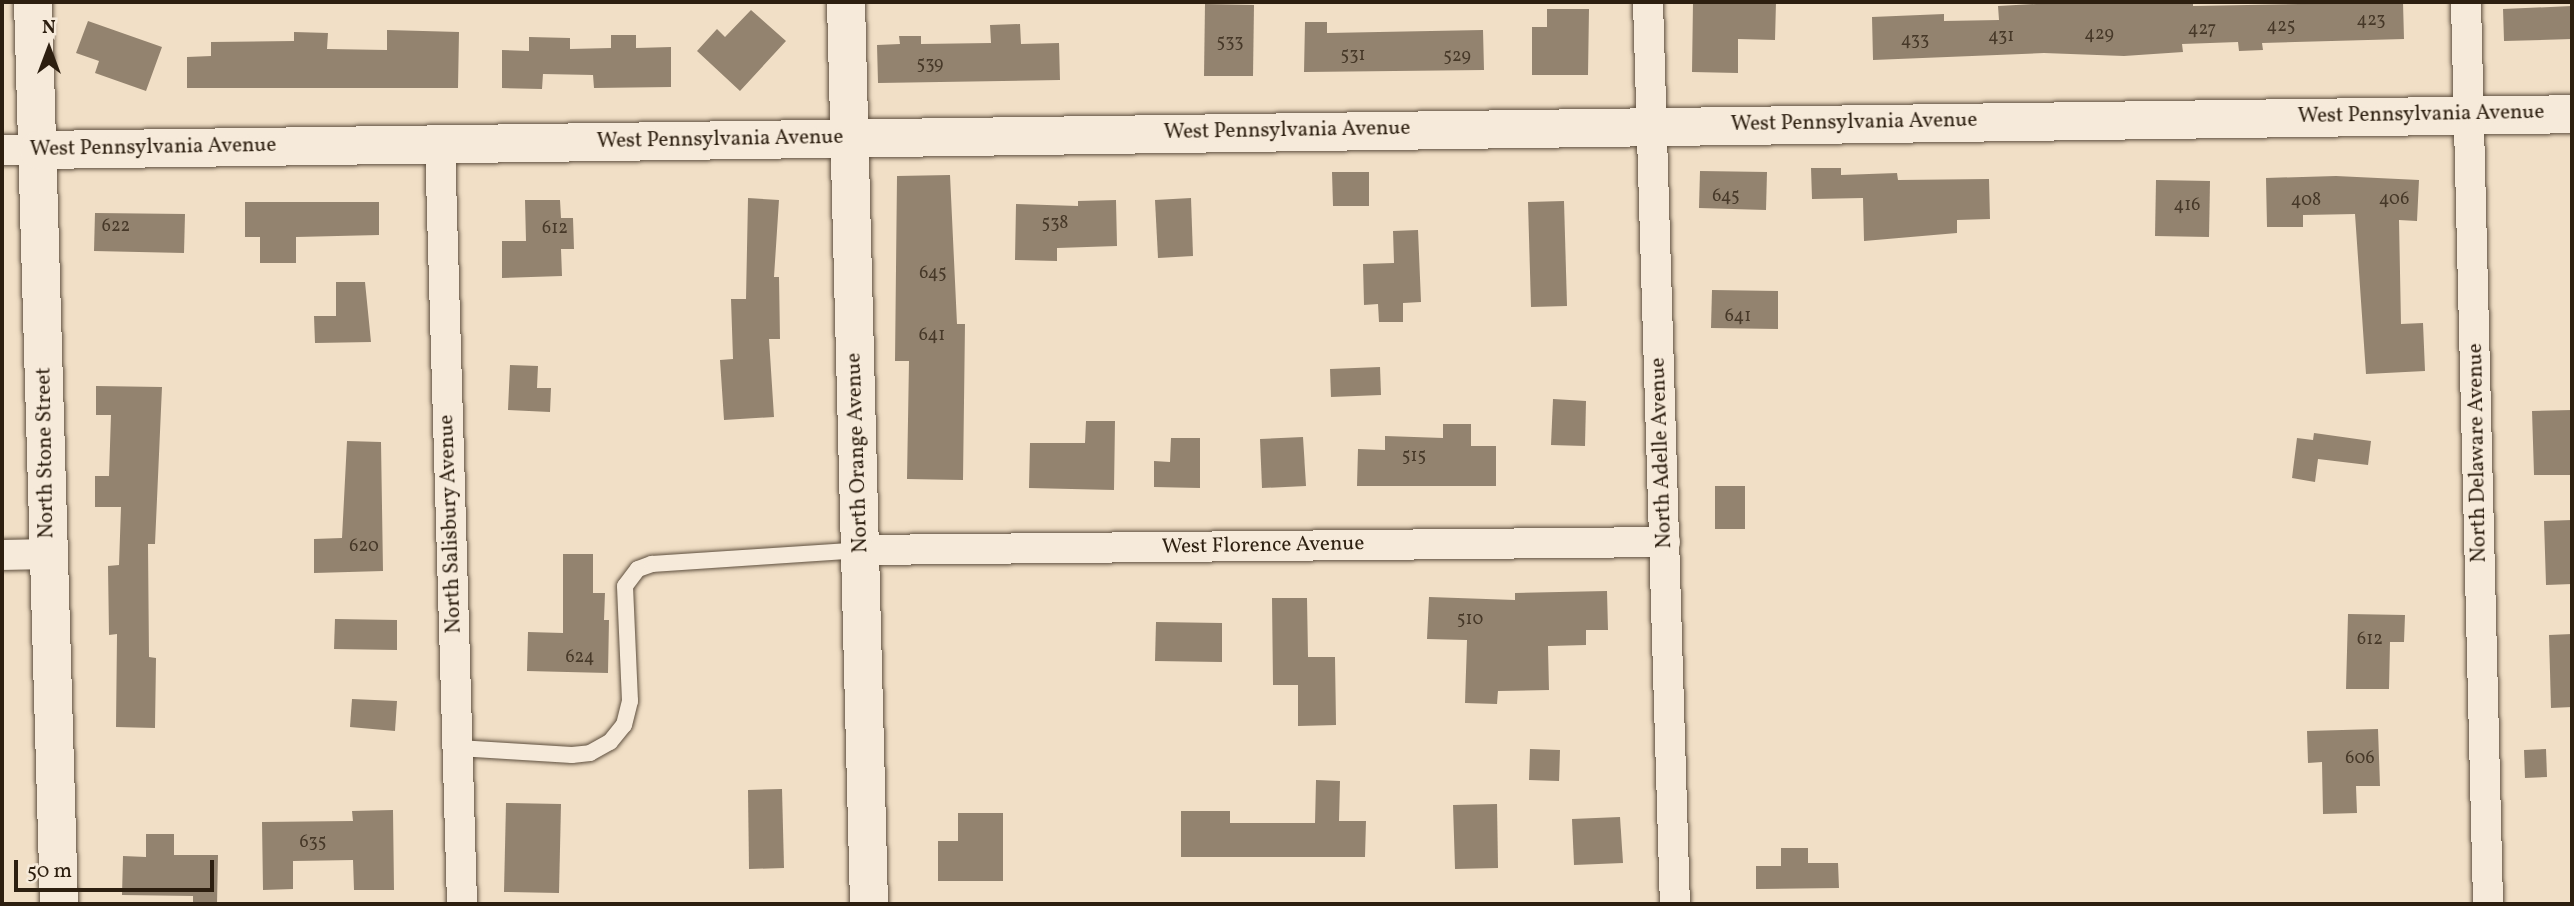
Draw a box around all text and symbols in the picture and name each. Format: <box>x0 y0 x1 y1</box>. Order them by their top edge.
house number: 423 <box>2356 10 2386 32</box>
north arrow <box>14 14 84 84</box>
text: N <box>42 15 56 41</box>
house number: 425 <box>2266 16 2296 38</box>
house number: 427 <box>2188 19 2216 41</box>
house number: 429 <box>2084 24 2114 46</box>
house number: 431 <box>1988 26 2014 48</box>
house number: 433 <box>1901 30 1929 52</box>
house number: 533 <box>1217 32 1243 54</box>
house number: 531 <box>1341 45 1365 67</box>
house number: 529 <box>1443 46 1471 68</box>
house number: 539 <box>917 54 943 76</box>
street label: West Pennsylvania Avenue <box>2297 100 2545 130</box>
street label: West Pennsylvania Avenue <box>1730 108 1978 138</box>
street label: West Pennsylvania Avenue <box>1163 116 1411 146</box>
street label: West Pennsylvania Avenue <box>596 125 844 155</box>
street label: West Pennsylvania Avenue <box>29 133 277 163</box>
house number: 645 <box>1712 186 1740 208</box>
house number: 406 <box>2379 189 2409 211</box>
house number: 408 <box>2291 190 2321 212</box>
house number: 416 <box>2174 195 2200 217</box>
house number: 538 <box>1041 213 1069 235</box>
house number: 622 <box>102 216 130 238</box>
house number: 612 <box>542 218 568 240</box>
house number: 645 <box>919 263 947 285</box>
house number: 641 <box>1725 306 1751 328</box>
house number: 641 <box>919 325 945 347</box>
street label: North Delaware Avenue <box>2463 343 2493 563</box>
street label: North Orange Avenue <box>842 352 874 554</box>
street label: North Adelle Avenue <box>1646 357 1678 549</box>
street label: North Stone Street <box>32 367 60 539</box>
street label: North Salisbury Avenue <box>435 414 467 634</box>
house number: 515 <box>1402 446 1426 468</box>
street label: West Florence Avenue <box>1161 532 1365 560</box>
house number: 620 <box>349 536 379 558</box>
house number: 510 <box>1457 609 1483 631</box>
house number: 612 <box>2357 629 2383 651</box>
house number: 624 <box>566 647 594 669</box>
house number: 606 <box>2345 748 2375 770</box>
house number: 635 <box>300 832 326 854</box>
scale bar <box>18 846 217 890</box>
text: 50 m <box>27 857 72 886</box>

